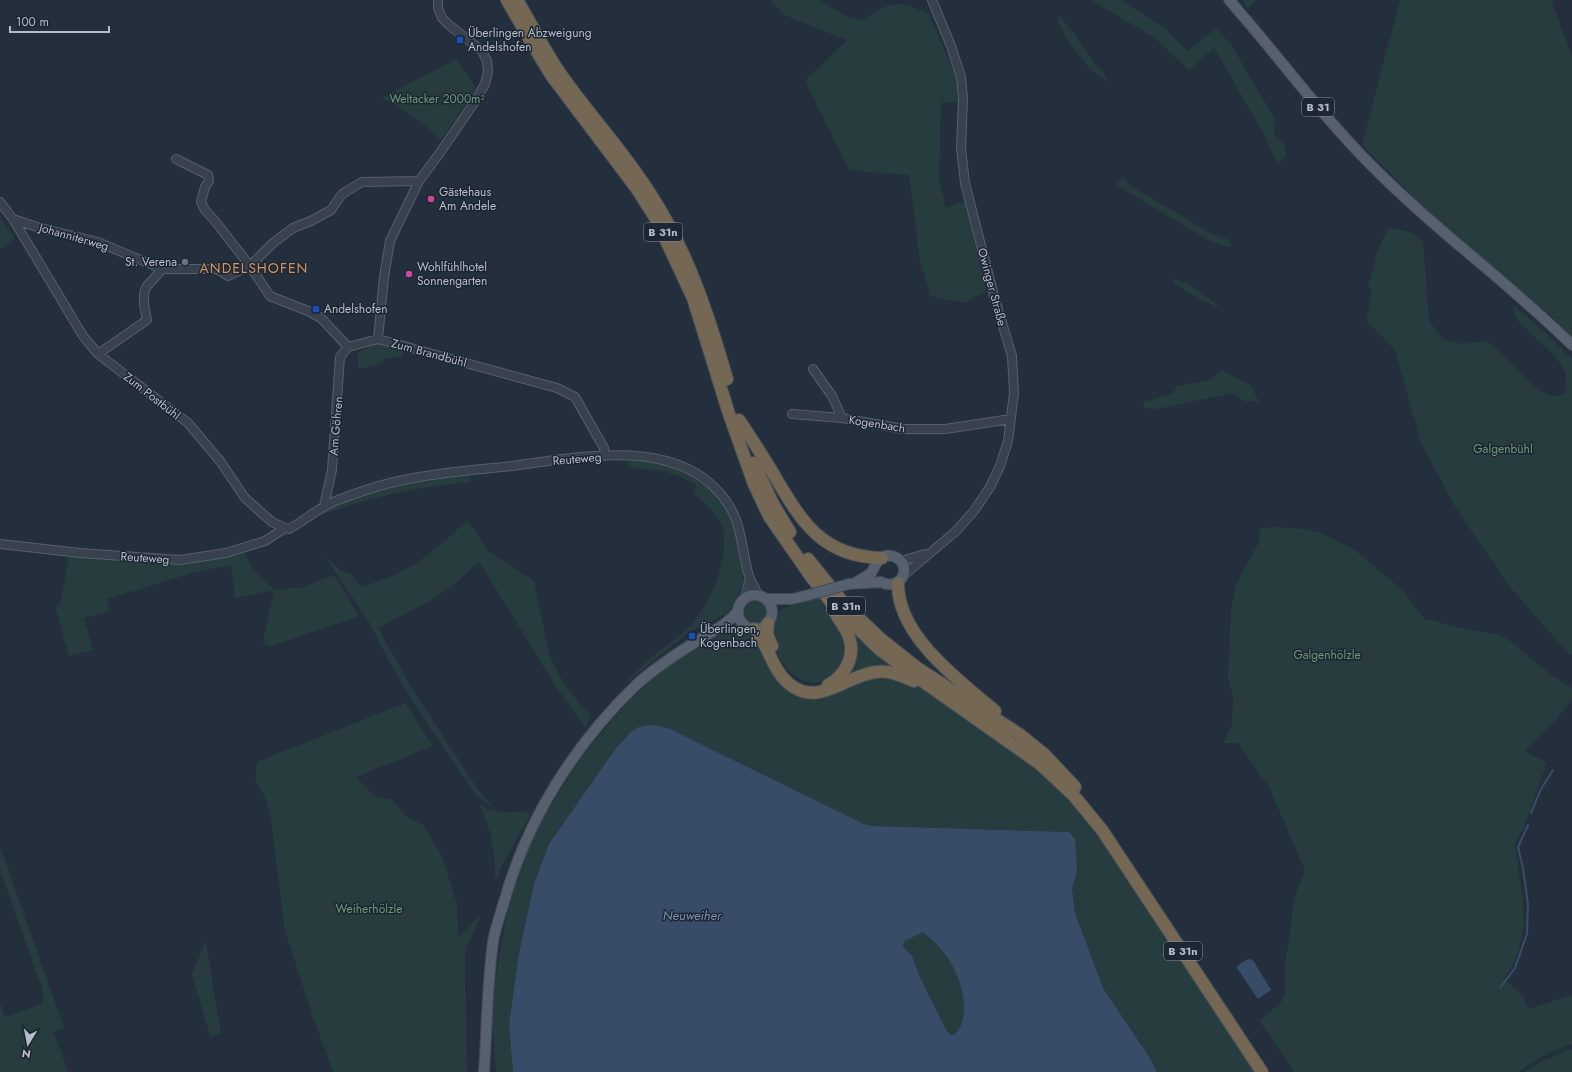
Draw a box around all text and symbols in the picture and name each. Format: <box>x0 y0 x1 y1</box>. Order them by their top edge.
scale bar <box>10 8 109 34</box>
text: 100 m <box>16 13 49 31</box>
place label: Überlingen Abzweigung Andelshofen <box>468 24 592 56</box>
marker: Überlingen Abzweigung Andelshofen <box>455 35 465 45</box>
park label: Weltacker 2000m² <box>389 90 485 108</box>
road number: B 31 <box>1302 98 1334 116</box>
place label: Gästehaus Am Andele <box>439 183 496 215</box>
marker: Gästehaus Am Andele <box>426 194 436 204</box>
street label: Johanniterweg <box>35 218 111 256</box>
road number: B 31n <box>644 223 682 241</box>
street label: Owinger Straße <box>973 246 1011 328</box>
place label: St. Verena <box>125 253 177 271</box>
marker: St. Verena <box>180 257 190 267</box>
district label: ANDELSHOFEN <box>200 258 308 278</box>
place label: Wohlfühlhotel Sonnengarten <box>417 258 487 290</box>
marker: Wohlfühlhotel Sonnengarten <box>404 269 414 279</box>
place label: Andelshofen <box>324 300 388 318</box>
marker: Andelshofen <box>311 304 321 314</box>
street label: Zum Brandbühl <box>389 334 469 372</box>
street label: Zum Postbühl <box>120 368 184 424</box>
street label: Am Göhren <box>324 396 348 456</box>
street label: Kogenbach <box>847 411 907 437</box>
park label: Galgenbühl <box>1473 440 1533 458</box>
street label: Reuteweg <box>552 448 602 470</box>
street label: Reuteweg <box>120 547 170 569</box>
road number: B 31n <box>827 597 865 615</box>
place label: Überlingen, Kogenbach <box>700 620 760 652</box>
marker: Überlingen, Kogenbach <box>687 631 697 641</box>
park label: Galgenhölzle <box>1293 646 1361 664</box>
park label: Weiherhölzle <box>336 900 402 918</box>
water label: Neuweiher <box>663 906 722 925</box>
road number: B 31n <box>1164 942 1202 960</box>
north arrow <box>8 1024 48 1064</box>
text: N <box>21 1045 32 1062</box>

